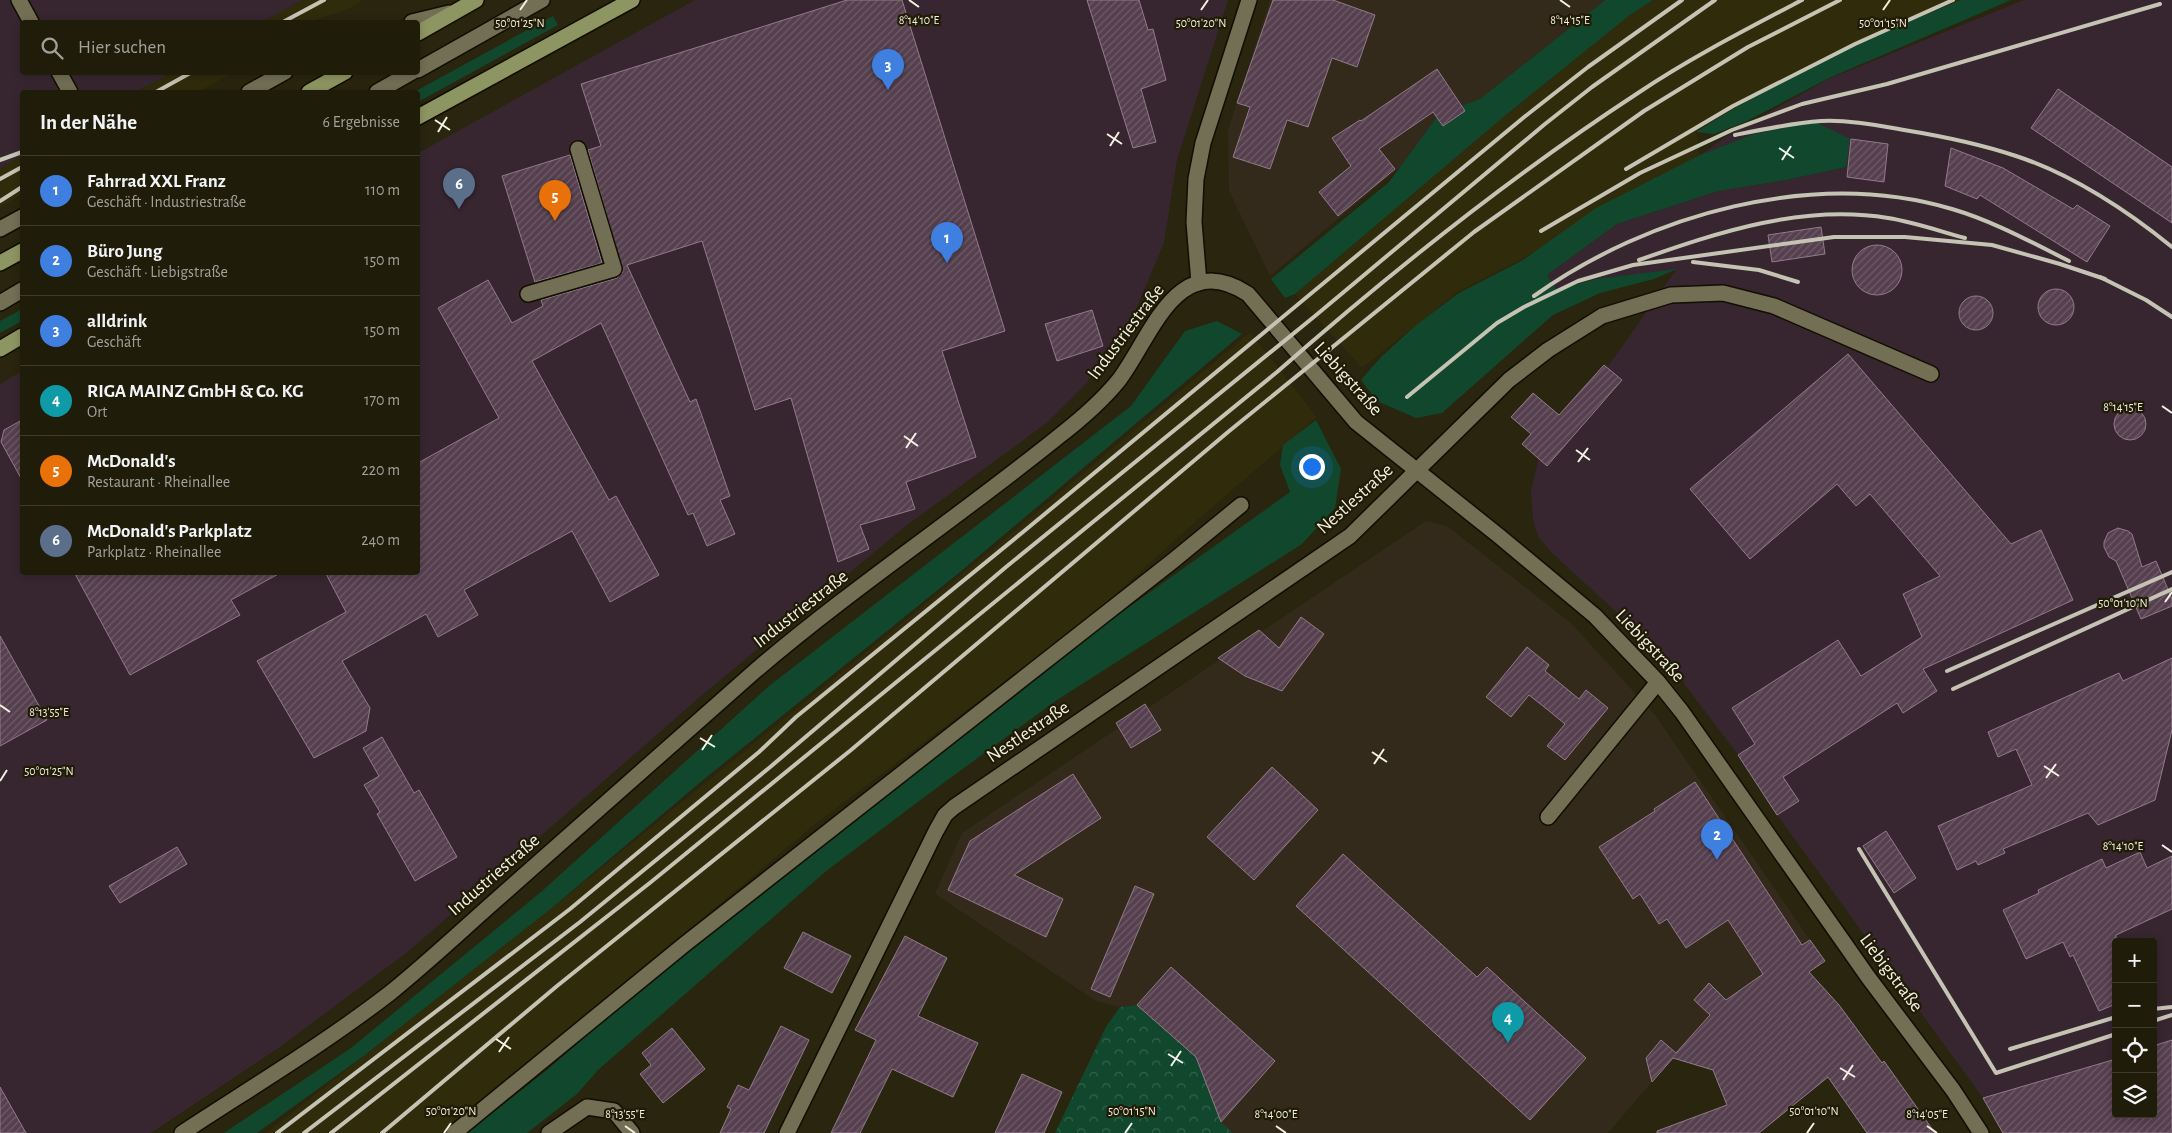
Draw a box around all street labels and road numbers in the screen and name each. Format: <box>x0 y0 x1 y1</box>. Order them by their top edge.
street label: Industriestraße <box>1084 281 1168 383</box>
street label: Liebigstraße <box>1310 338 1386 420</box>
street label: Nestlestraße <box>1313 460 1397 538</box>
street label: Industriestraße <box>750 566 852 652</box>
street label: Liebigstraße <box>1612 606 1688 686</box>
street label: Nestlestraße <box>983 698 1073 766</box>
street label: Industriestraße <box>445 830 543 920</box>
street label: Liebigstraße <box>1856 931 1926 1015</box>

